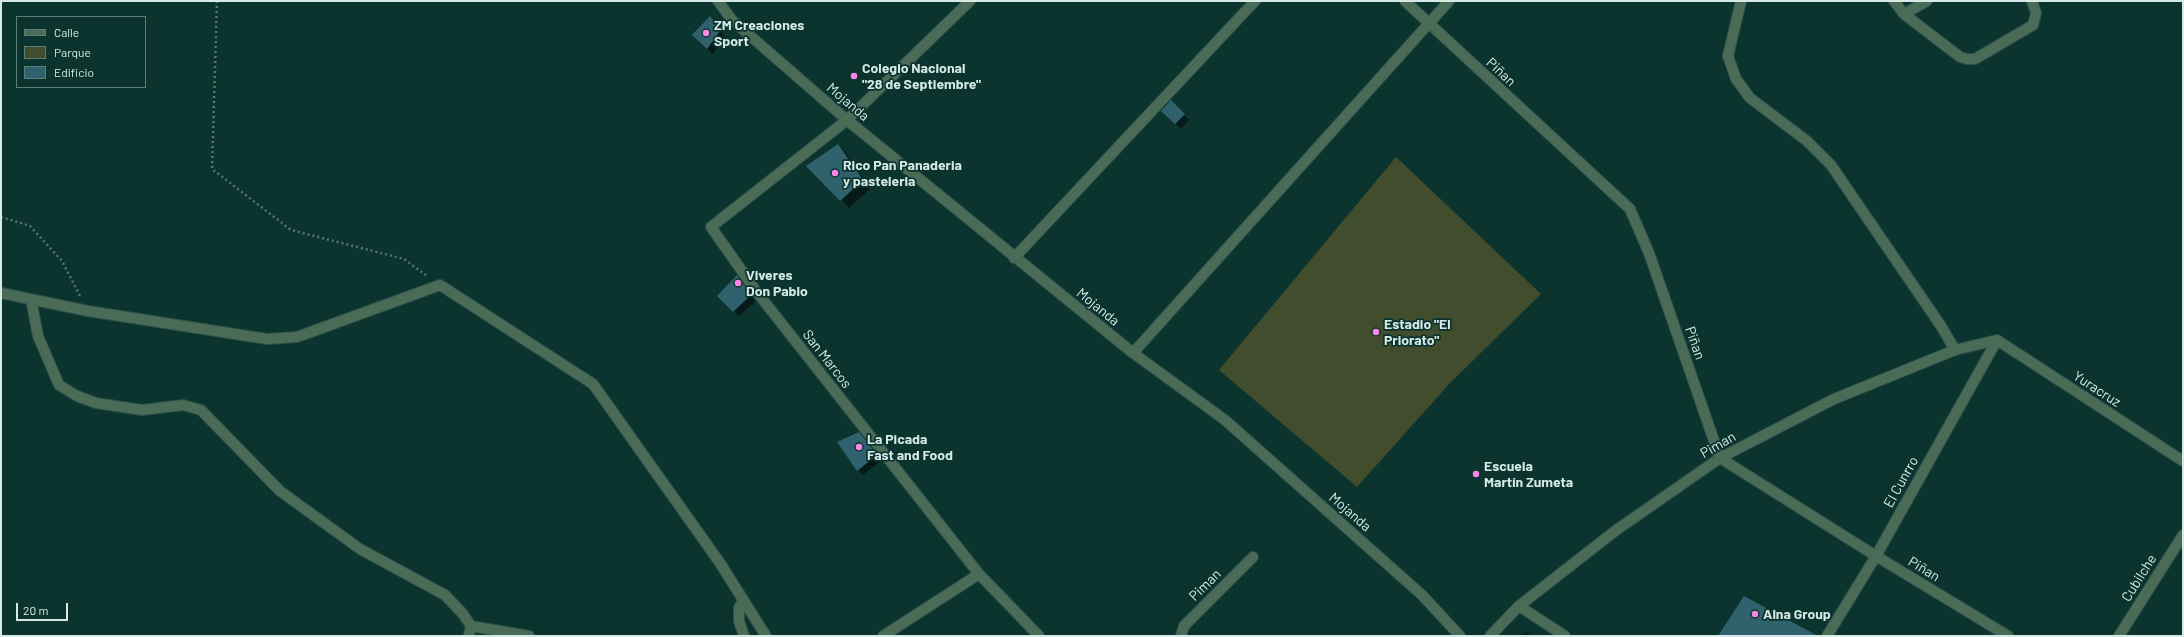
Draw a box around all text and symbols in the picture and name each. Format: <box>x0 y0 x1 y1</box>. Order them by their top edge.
legend <box>16 16 146 88</box>
place label: ZM Creaciones Sport <box>714 17 804 50</box>
text: Calle <box>54 25 79 39</box>
marker: ZM Creaciones Sport <box>701 28 711 38</box>
text: Parque <box>54 45 91 59</box>
street label: Piñan <box>1483 54 1519 90</box>
place label: Colegio Nacional "28 de Septiembre" <box>862 60 981 92</box>
text: Edificio <box>54 65 94 79</box>
marker: Colegio Nacional "28 de Septiembre" <box>849 71 859 81</box>
street label: Mojanda <box>823 79 873 125</box>
place label: Rico Pan Panaderia y pasteleria <box>843 157 962 190</box>
marker: Rico Pan Panaderia y pasteleria <box>830 168 840 178</box>
place label: Viveres Don Pablo <box>746 267 808 300</box>
marker: Viveres Don Pablo <box>733 278 743 288</box>
street label: Mojanda <box>1073 285 1123 329</box>
place label: Estadio "El Priorato" <box>1384 316 1451 348</box>
street label: Piñan <box>1682 324 1708 362</box>
street label: San Marcos <box>799 326 855 392</box>
marker: Estadio "El Priorato" <box>1371 327 1381 337</box>
street label: Yuracruz <box>2070 367 2124 411</box>
street label: Piman <box>1697 428 1739 462</box>
place label: La Picada Fast and Food <box>867 431 953 464</box>
marker: La Picada Fast and Food <box>854 442 864 452</box>
street label: El Cunrro <box>1880 454 1922 510</box>
place label: Escuela Martín Zumeta <box>1484 458 1573 490</box>
marker: Escuela Martín Zumeta <box>1471 469 1481 479</box>
street label: Mojanda <box>1325 489 1375 535</box>
street label: Cubilche <box>2118 551 2160 605</box>
street label: Piñan <box>1905 553 1943 585</box>
street label: Piman <box>1186 566 1224 604</box>
scale bar <box>18 595 70 621</box>
text: 20 m <box>23 603 49 617</box>
place label: Alna Group <box>1763 606 1831 622</box>
marker: Alna Group <box>1750 609 1760 619</box>

